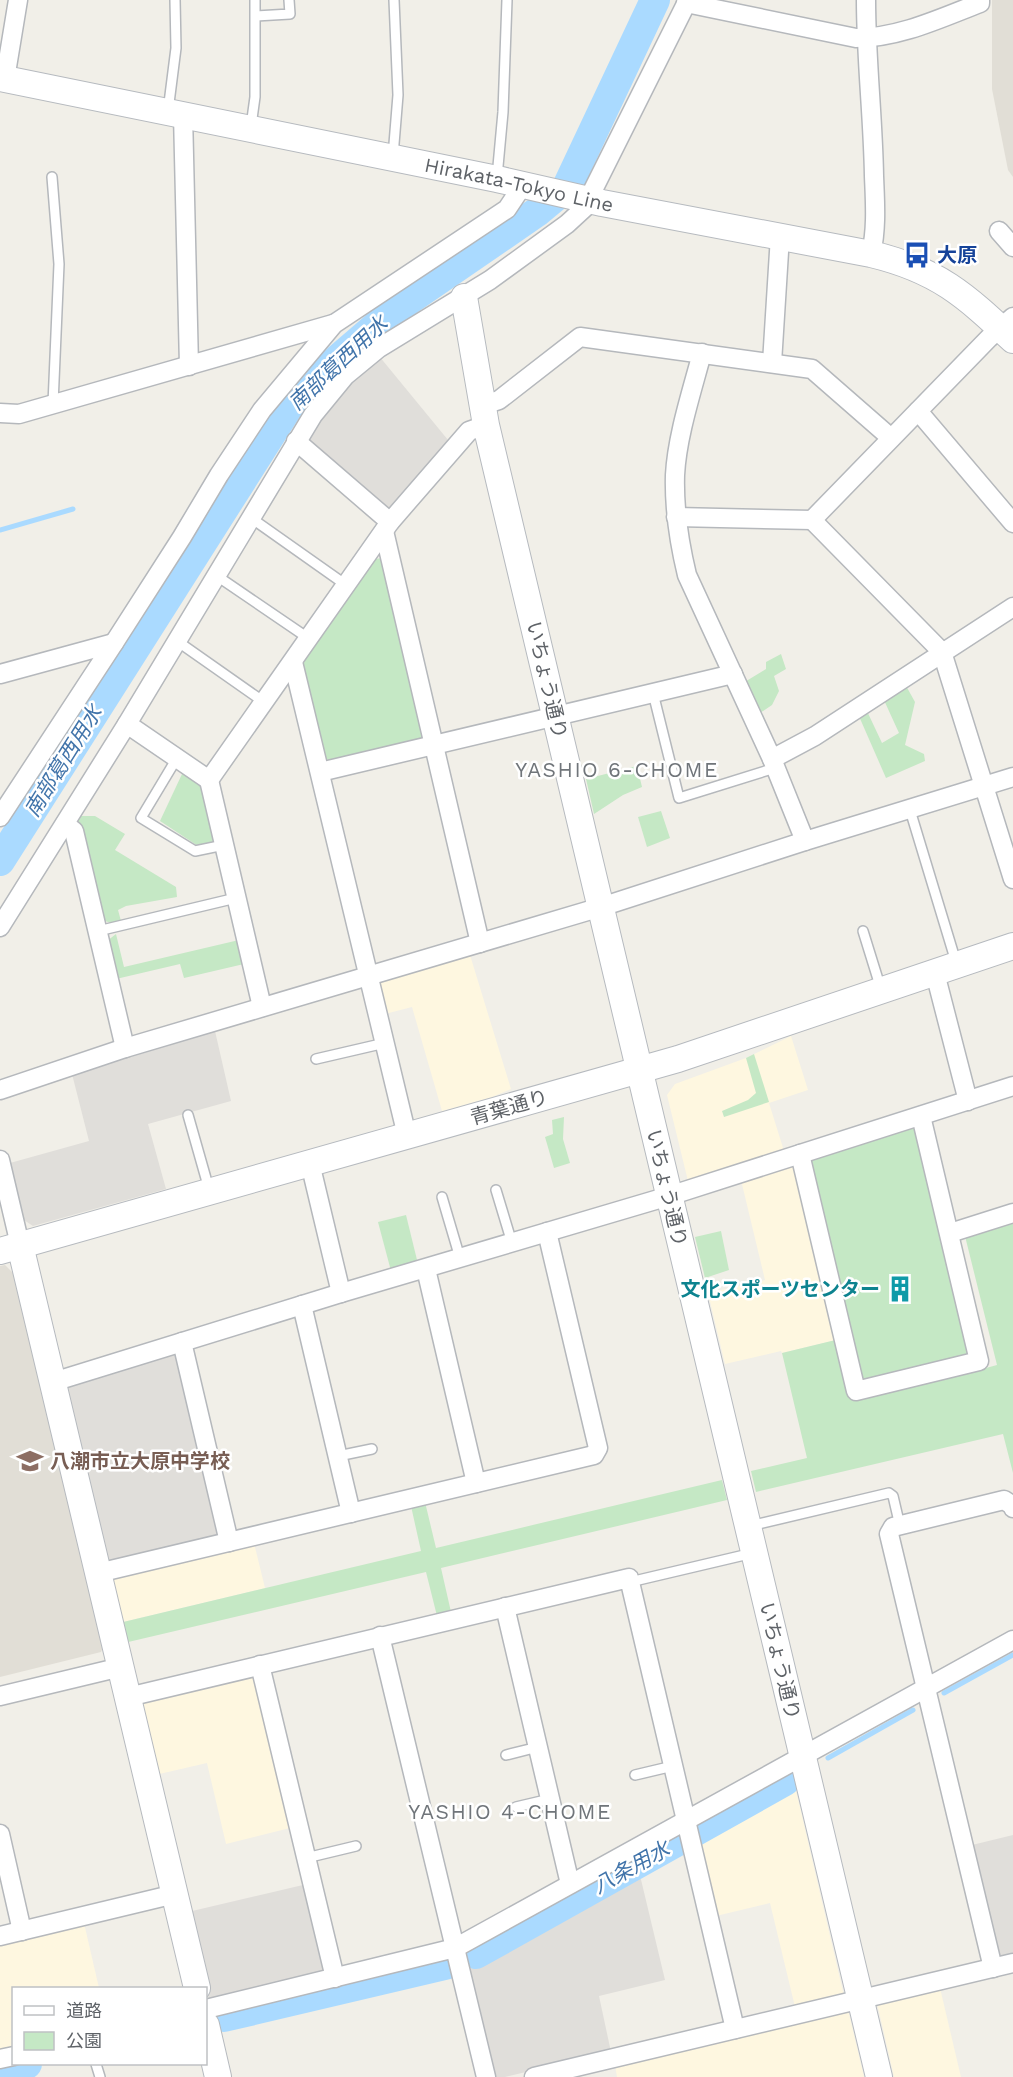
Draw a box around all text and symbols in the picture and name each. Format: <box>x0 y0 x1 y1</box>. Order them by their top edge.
street label: Hirakata-Tokyo Line <box>423 153 615 217</box>
bus stop icon: 大原 <box>902 240 932 270</box>
place label: 大原 <box>937 243 977 267</box>
water label: 南部葛西用水 <box>283 310 394 415</box>
street label: いちょう通り <box>522 619 572 741</box>
water label: 南部葛西用水 <box>19 699 108 821</box>
district label: YASHIO 6-CHOME <box>515 757 719 782</box>
street label: 青葉通り <box>467 1084 551 1130</box>
street label: いちょう通り <box>642 1127 692 1249</box>
building icon: 文化スポーツセンター <box>885 1274 915 1304</box>
place label: 文化スポーツセンター <box>680 1277 880 1301</box>
school or university icon: 八潮市立大原中学校 <box>15 1446 45 1476</box>
place label: 八潮市立大原中学校 <box>50 1449 230 1473</box>
street label: いちょう通り <box>755 1600 805 1722</box>
district label: YASHIO 4-CHOME <box>408 1799 612 1824</box>
water label: 八条用水 <box>588 1835 676 1898</box>
legend <box>12 1987 207 2065</box>
text: 道路 <box>66 2000 102 2021</box>
text: 公園 <box>66 2030 102 2051</box>

